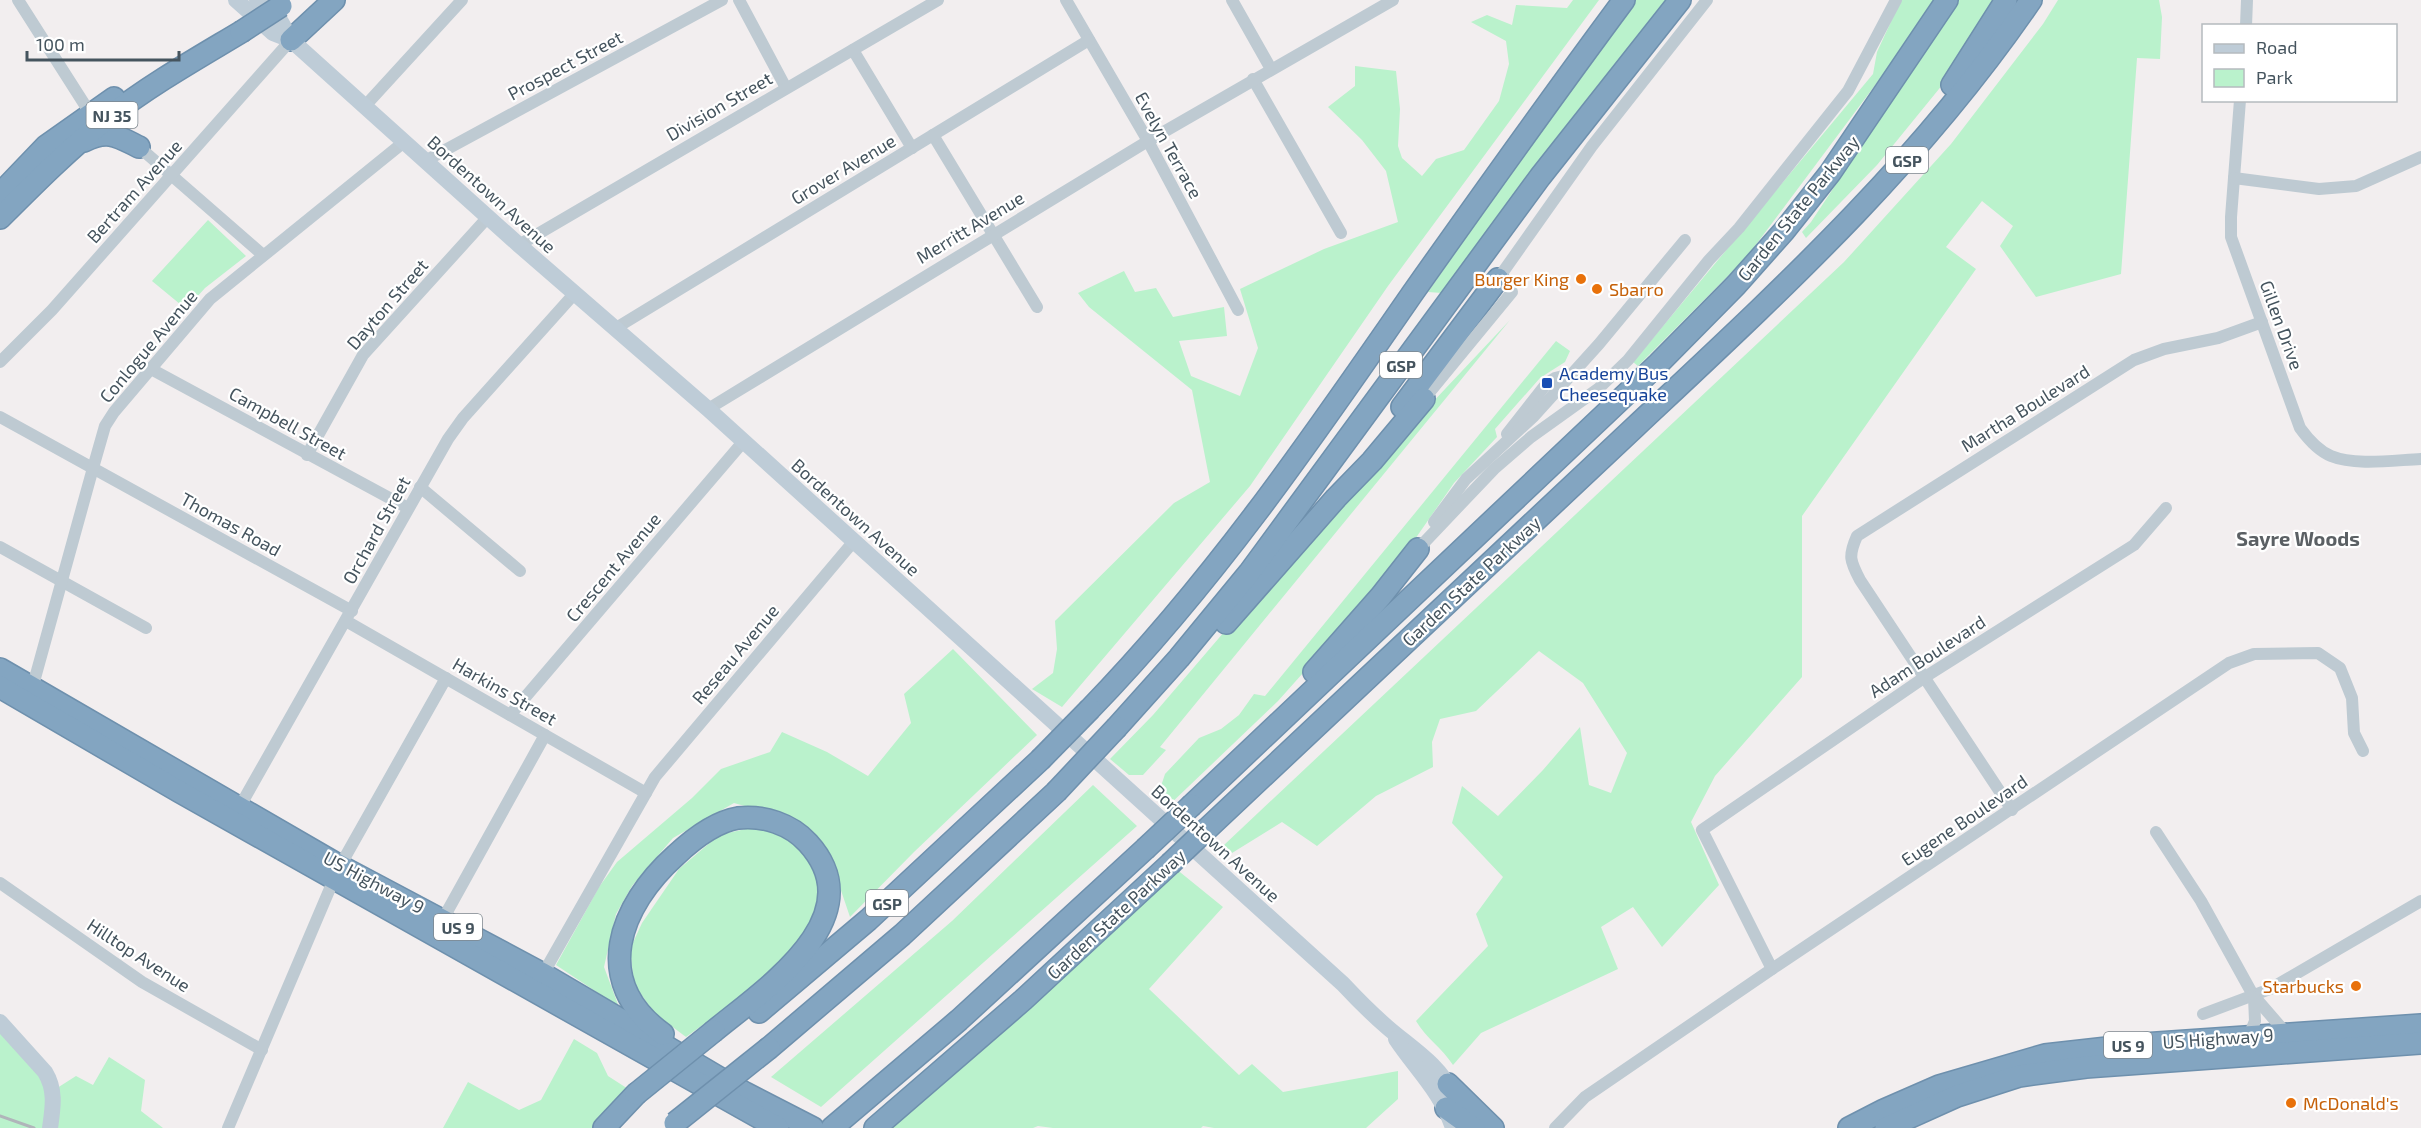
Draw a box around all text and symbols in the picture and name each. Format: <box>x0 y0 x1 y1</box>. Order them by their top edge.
scale bar <box>27 24 178 62</box>
legend <box>2202 24 2397 102</box>
street label: Prospect Street <box>504 25 626 104</box>
text: 100 m <box>36 33 85 55</box>
text: Road <box>2256 36 2297 58</box>
text: Park <box>2256 66 2293 88</box>
street label: Division Street <box>662 67 776 145</box>
street label: Evelyn Terrace <box>1131 88 1207 202</box>
road number: NJ 35 <box>86 102 138 128</box>
street label: Grover Avenue <box>787 129 899 209</box>
street label: Garden State Parkway <box>1733 130 1864 285</box>
street label: Bordentown Avenue <box>423 131 561 257</box>
street label: Bertram Avenue <box>82 135 186 247</box>
road number: GSP <box>1886 147 1928 173</box>
street label: Merritt Avenue <box>912 186 1028 268</box>
street label: Dayton Street <box>342 254 432 354</box>
place label: Burger King <box>1474 268 1569 290</box>
marker: Burger King <box>1574 272 1588 286</box>
street label: Gillen Drive <box>2256 277 2308 373</box>
place label: Sbarro <box>1609 278 1664 300</box>
marker: Sbarro <box>1590 282 1604 296</box>
street label: Conlogue Avenue <box>94 285 202 407</box>
road number: GSP <box>1380 352 1422 378</box>
street label: Martha Boulevard <box>1957 360 2093 456</box>
place label: Academy Bus Cheesequake <box>1559 362 1668 405</box>
marker: Academy Bus Cheesequake <box>1540 376 1554 390</box>
street label: Campbell Street <box>226 382 351 464</box>
street label: Bordentown Avenue <box>787 454 925 580</box>
street label: Orchard Street <box>337 472 415 588</box>
street label: Thomas Road <box>177 487 285 561</box>
street label: Crescent Avenue <box>561 508 665 626</box>
street label: Garden State Parkway <box>1397 511 1545 651</box>
district label: Sayre Woods <box>2236 526 2360 551</box>
street label: Reseau Avenue <box>687 600 783 708</box>
street label: Adam Boulevard <box>1865 610 1989 702</box>
street label: Harkins Street <box>449 652 561 730</box>
street label: Eugene Boulevard <box>1897 770 2031 870</box>
street label: Bordentown Avenue <box>1147 780 1285 906</box>
street label: Garden State Parkway <box>1042 844 1190 984</box>
street label: US Highway 9 <box>320 846 428 918</box>
road number: GSP <box>866 890 908 916</box>
street label: Hilltop Avenue <box>83 914 195 996</box>
road number: US 9 <box>434 914 482 940</box>
place label: Starbucks <box>2262 975 2344 997</box>
marker: Starbucks <box>2349 979 2363 993</box>
street label: US Highway 9 <box>2162 1023 2274 1053</box>
road number: US 9 <box>2104 1032 2152 1058</box>
place label: McDonald's <box>2303 1092 2399 1114</box>
marker: McDonald's <box>2284 1096 2298 1110</box>

